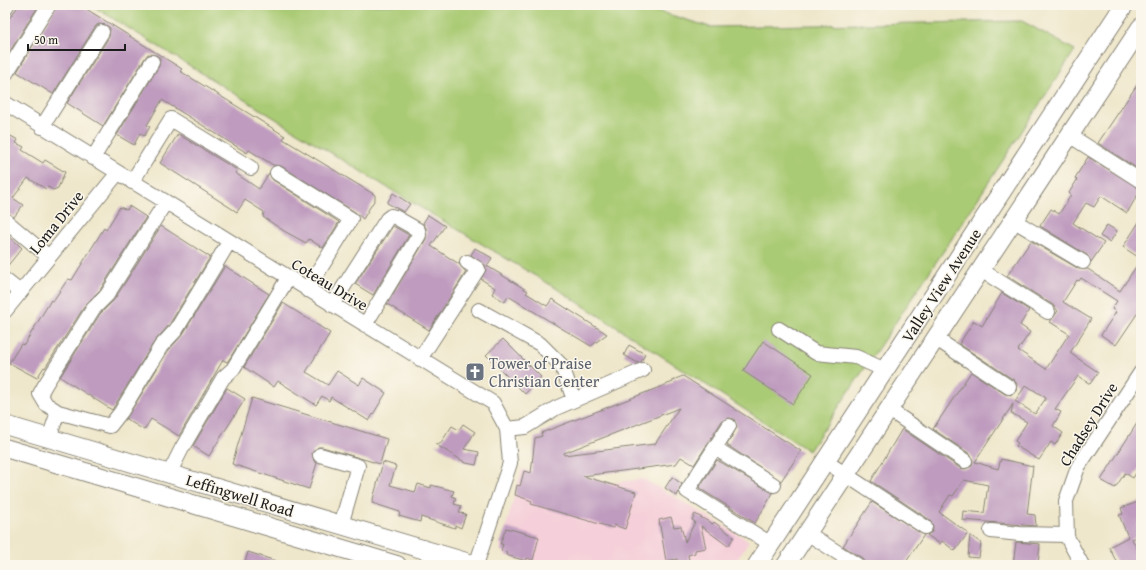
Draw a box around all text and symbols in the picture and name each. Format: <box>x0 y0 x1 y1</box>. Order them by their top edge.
scale bar <box>28 26 125 52</box>
text: 50 m <box>34 31 58 48</box>
street label: Loma Drive <box>23 185 89 259</box>
street label: Valley View Avenue <box>895 223 987 347</box>
street label: Coteau Drive <box>287 252 373 316</box>
place label: Tower of Praise Christian Center <box>489 351 600 393</box>
church icon: Tower of Praise Christian Center <box>464 361 486 383</box>
street label: Chadsey Drive <box>1053 377 1123 471</box>
street label: Leffingwell Road <box>183 467 297 523</box>

